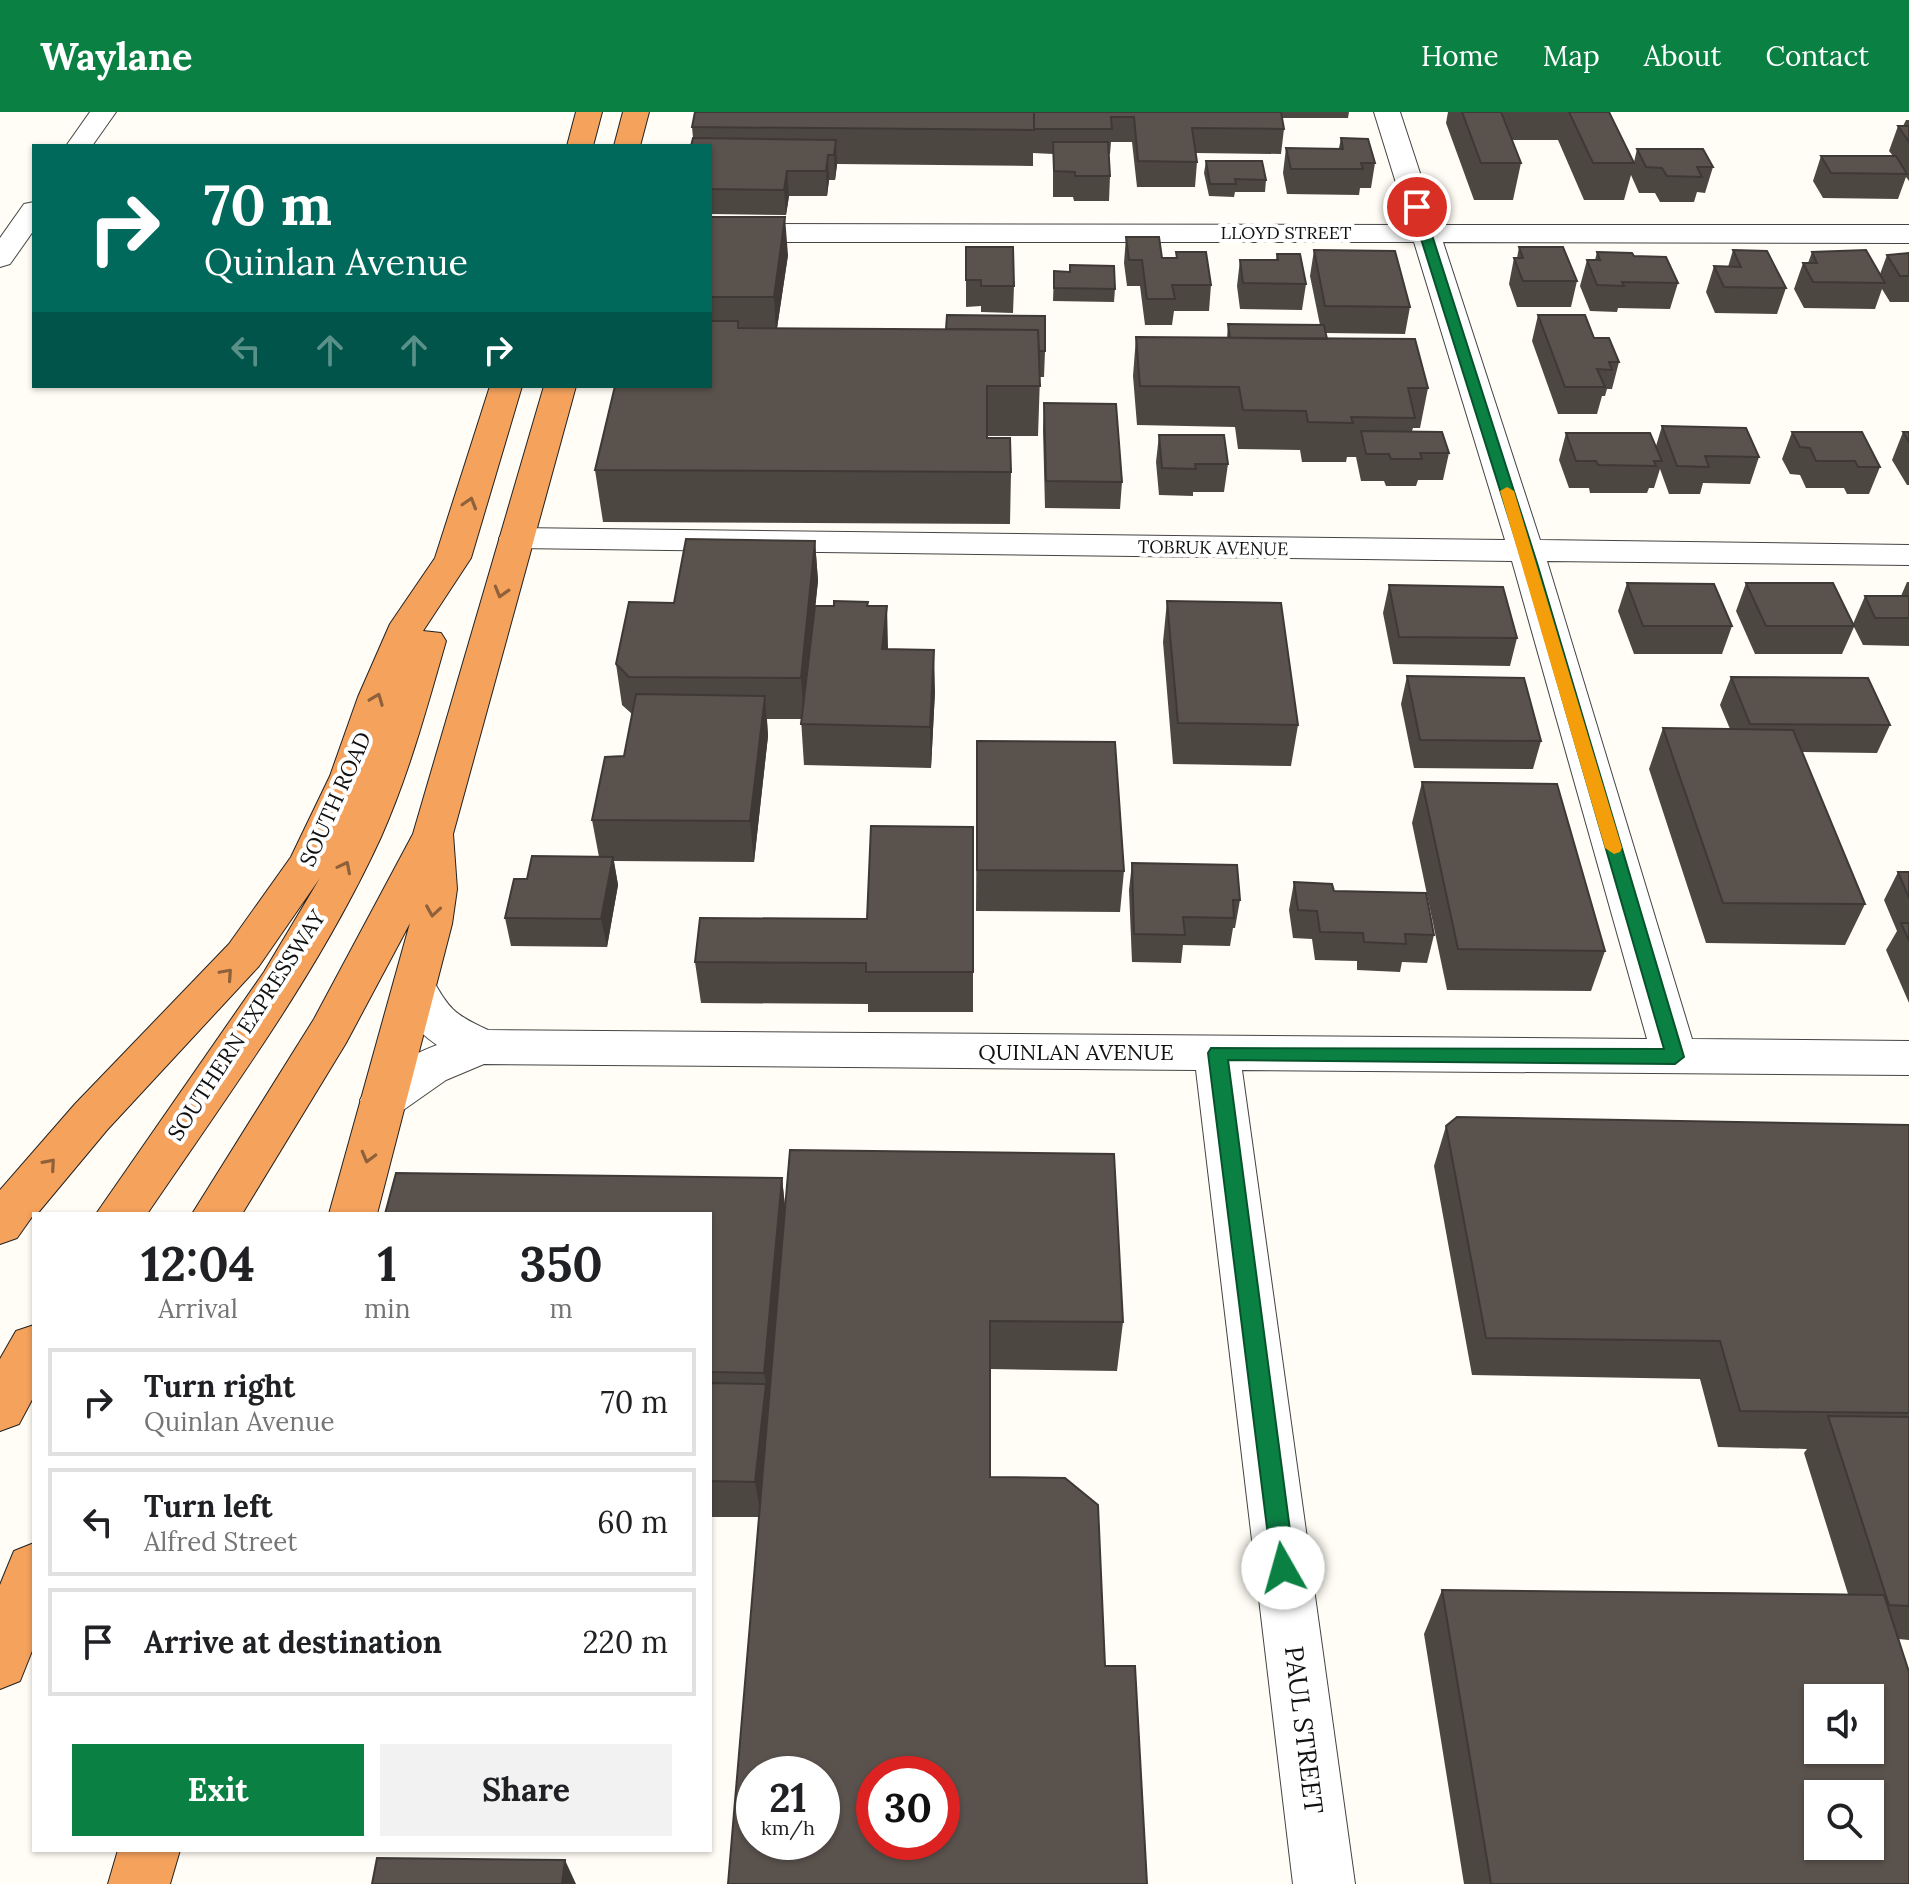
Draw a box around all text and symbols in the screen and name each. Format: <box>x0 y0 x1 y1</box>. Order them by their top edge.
text: Waylane <box>40 32 192 80</box>
text: Home <box>1421 38 1499 74</box>
text: Map <box>1543 38 1600 74</box>
text: About <box>1644 38 1721 74</box>
text: Contact <box>1765 38 1869 74</box>
text: 70 m <box>204 169 332 240</box>
pin <box>1383 173 1451 241</box>
icon: right <box>72 176 176 280</box>
icon: arrive <box>1395 185 1439 229</box>
street label: LLOYD STREET <box>1221 221 1352 244</box>
text: Quinlan Avenue <box>204 239 468 285</box>
icon: left <box>224 328 268 372</box>
icon: ahead <box>308 328 352 372</box>
icon: ahead <box>392 328 436 372</box>
icon: right <box>476 328 520 372</box>
one-way arrow <box>461 497 477 510</box>
street label: TOBRUK AVENUE <box>1138 535 1288 560</box>
one-way arrow <box>494 584 510 598</box>
one-way arrow <box>367 693 384 707</box>
street label: SOUTH ROAD <box>293 727 377 871</box>
one-way arrow <box>336 861 351 876</box>
street label: SOUTHERN EXPRESSWAY <box>161 904 332 1146</box>
one-way arrow <box>425 904 442 918</box>
one-way arrow <box>218 969 232 984</box>
street label: QUINLAN AVENUE <box>978 1038 1174 1066</box>
one-way arrow <box>361 1150 377 1163</box>
one-way arrow <box>40 1159 55 1174</box>
text: 12:04 <box>141 1233 255 1294</box>
text: 1 <box>378 1233 397 1294</box>
text: 350 <box>520 1233 603 1294</box>
text: Arrival <box>158 1292 238 1325</box>
text: min <box>364 1292 410 1325</box>
text: m <box>550 1292 573 1325</box>
text: Turn right <box>144 1367 295 1405</box>
icon: right <box>76 1380 120 1424</box>
text: 70 m <box>601 1383 668 1421</box>
text: Quinlan Avenue <box>144 1405 335 1438</box>
text: Turn left <box>144 1487 272 1525</box>
icon: left <box>76 1500 120 1544</box>
text: 60 m <box>597 1503 668 1541</box>
text: Alfred Street <box>144 1525 297 1558</box>
position arrow <box>1241 1526 1325 1610</box>
icon: arrive <box>76 1620 120 1664</box>
text: Arrive at destination <box>144 1623 442 1661</box>
text: 220 m <box>582 1623 668 1661</box>
street label: PAUL STREET <box>1278 1644 1331 1816</box>
map controls <box>1804 1684 1884 1860</box>
button: sound <box>1804 1684 1884 1764</box>
button: Exit <box>72 1744 364 1836</box>
button: Share <box>380 1744 672 1836</box>
speed limit sign: 30 <box>856 1756 960 1860</box>
text: 21 <box>769 1772 807 1823</box>
button: search <box>1804 1780 1884 1860</box>
text: km/h <box>761 1815 815 1840</box>

